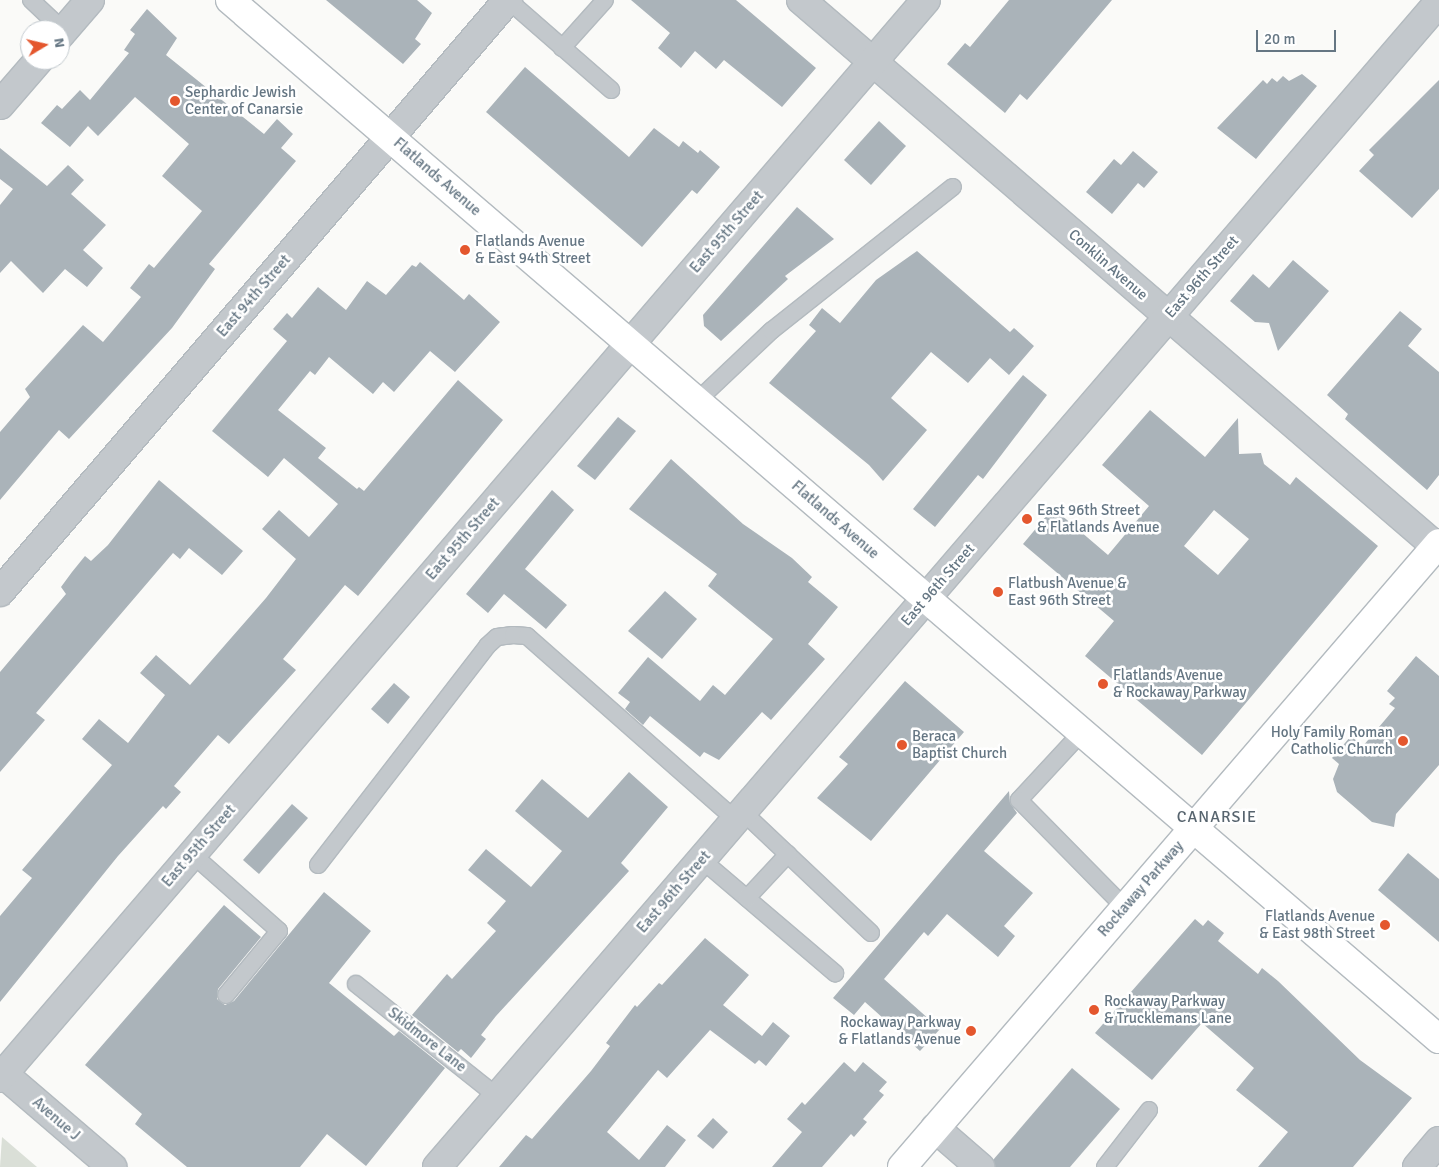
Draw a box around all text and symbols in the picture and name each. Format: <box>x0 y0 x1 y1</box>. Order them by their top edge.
north arrow <box>20 20 70 70</box>
scale bar <box>1259 20 1339 52</box>
text: 20 m <box>1264 30 1295 48</box>
text: N <box>50 37 68 49</box>
place label: Sephardic Jewish Center of Canarsie <box>185 83 303 118</box>
marker: Sephardic Jewish Center of Canarsie <box>169 95 181 107</box>
street label: Flatlands Avenue <box>390 134 484 220</box>
street label: East 95th Street <box>686 187 768 277</box>
street label: Conklin Avenue <box>1065 226 1151 304</box>
place label: Flatlands Avenue & East 94th Street <box>475 232 591 267</box>
street label: East 96th Street <box>1161 232 1243 322</box>
marker: Flatlands Avenue & East 94th Street <box>459 244 471 256</box>
street label: East 94th Street <box>213 251 295 341</box>
street label: Flatlands Avenue <box>788 477 882 563</box>
street label: East 95th Street <box>422 494 504 584</box>
place label: East 96th Street & Flatlands Avenue <box>1037 501 1160 536</box>
marker: East 96th Street & Flatlands Avenue <box>1021 513 1033 525</box>
street label: East 96th Street <box>897 540 979 630</box>
place label: Flatbush Avenue & East 96th Street <box>1008 574 1127 609</box>
marker: Flatbush Avenue & East 96th Street <box>992 586 1004 598</box>
place label: Flatlands Avenue & Rockaway Parkway <box>1113 666 1247 701</box>
marker: Flatlands Avenue & Rockaway Parkway <box>1097 678 1109 690</box>
place label: Holy Family Roman Catholic Church <box>1271 723 1393 758</box>
place label: Beraca Baptist Church <box>912 727 1007 762</box>
marker: Holy Family Roman Catholic Church <box>1397 735 1409 747</box>
marker: Beraca Baptist Church <box>896 739 908 751</box>
street label: East 95th Street <box>158 801 240 891</box>
district label: CANARSIE <box>1176 807 1258 827</box>
street label: Rockaway Parkway <box>1095 837 1187 941</box>
street label: East 96th Street <box>633 847 715 937</box>
place label: Flatlands Avenue & East 98th Street <box>1259 907 1375 942</box>
marker: Flatlands Avenue & East 98th Street <box>1379 919 1391 931</box>
place label: Rockaway Parkway & Trucklemans Lane <box>1104 992 1232 1027</box>
street label: Skidmore Lane <box>384 1004 470 1076</box>
marker: Rockaway Parkway & Trucklemans Lane <box>1088 1004 1100 1016</box>
place label: Rockaway Parkway & Flatlands Avenue <box>838 1013 961 1048</box>
marker: Rockaway Parkway & Flatlands Avenue <box>965 1025 977 1037</box>
street label: Avenue J <box>29 1094 83 1144</box>

